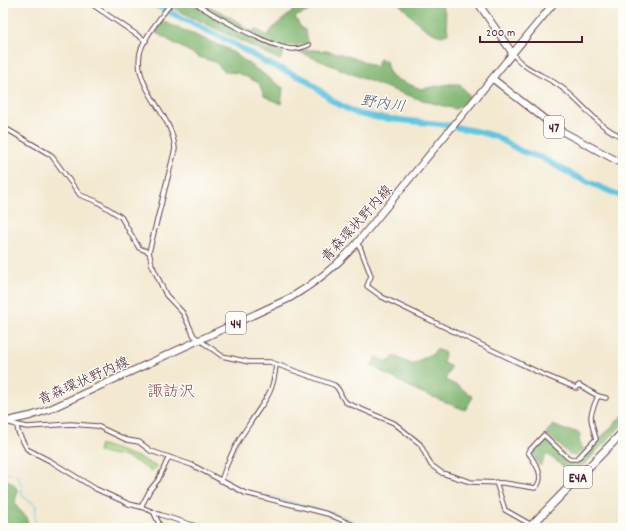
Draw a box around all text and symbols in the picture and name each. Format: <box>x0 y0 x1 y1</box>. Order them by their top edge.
scale bar <box>480 18 582 44</box>
text: 200 m <box>486 25 515 42</box>
water label: 野内川 <box>359 91 407 119</box>
road number: 47 <box>544 116 564 138</box>
street label: 青森環状野内線 <box>317 181 398 267</box>
road number: 44 <box>226 312 246 334</box>
street label: 青森環状野内線 <box>35 353 133 411</box>
district label: 諏訪沢 <box>147 381 195 404</box>
road number: E4A <box>564 466 592 488</box>

